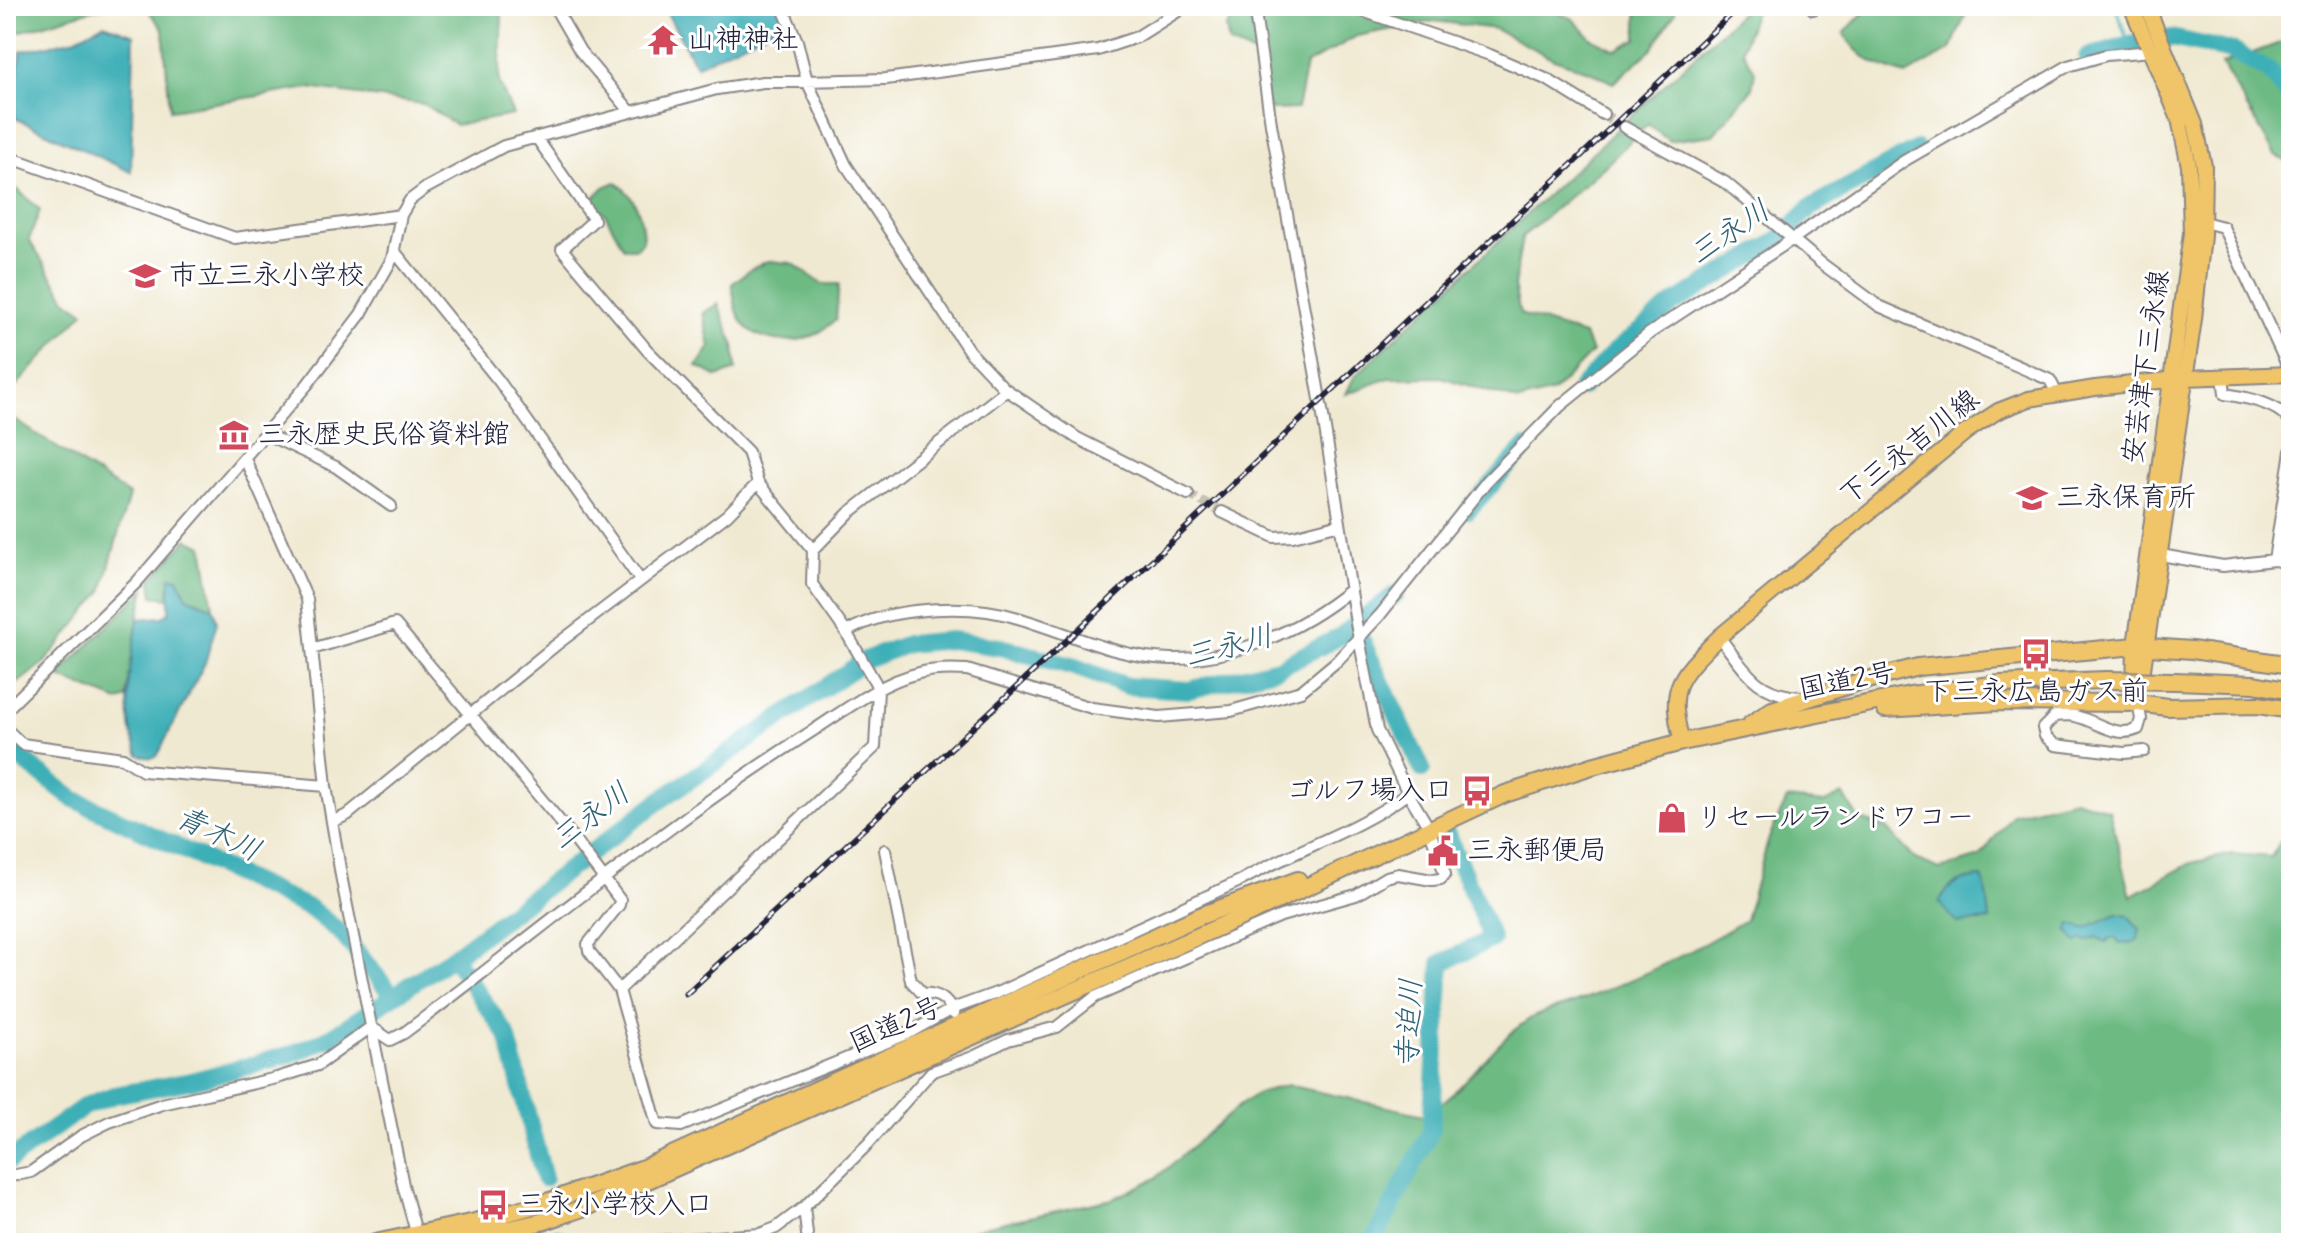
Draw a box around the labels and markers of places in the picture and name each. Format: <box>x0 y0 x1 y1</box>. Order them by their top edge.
place label: 山神神社 <box>687 22 799 59</box>
temple icon: 山神神社 <box>646 23 680 57</box>
place label: 市立三永小学校 <box>169 258 365 295</box>
school or university icon: 市立三永小学校 <box>128 259 162 293</box>
place label: 三永歴史民俗資料館 <box>258 417 510 454</box>
museum icon: 三永歴史民俗資料館 <box>217 418 251 452</box>
place label: 三永保育所 <box>2056 480 2196 517</box>
school or university icon: 三永保育所 <box>2015 481 2049 515</box>
bus stop icon: 下三永広島ガス前 <box>2019 637 2053 671</box>
place label: 下三永広島ガス前 <box>1924 674 2148 711</box>
place label: ゴルフ場入口 <box>1286 773 1453 810</box>
bus stop icon: ゴルフ場入口 <box>1460 774 1494 808</box>
place label: リセールランドワコー <box>1696 800 1974 837</box>
shop icon: リセールランドワコー <box>1655 801 1689 835</box>
place label: 三永郵便局 <box>1467 833 1607 870</box>
public building icon: 三永郵便局 <box>1426 834 1460 868</box>
place label: 三永小学校入口 <box>517 1187 713 1224</box>
bus stop icon: 三永小学校入口 <box>476 1188 510 1222</box>

